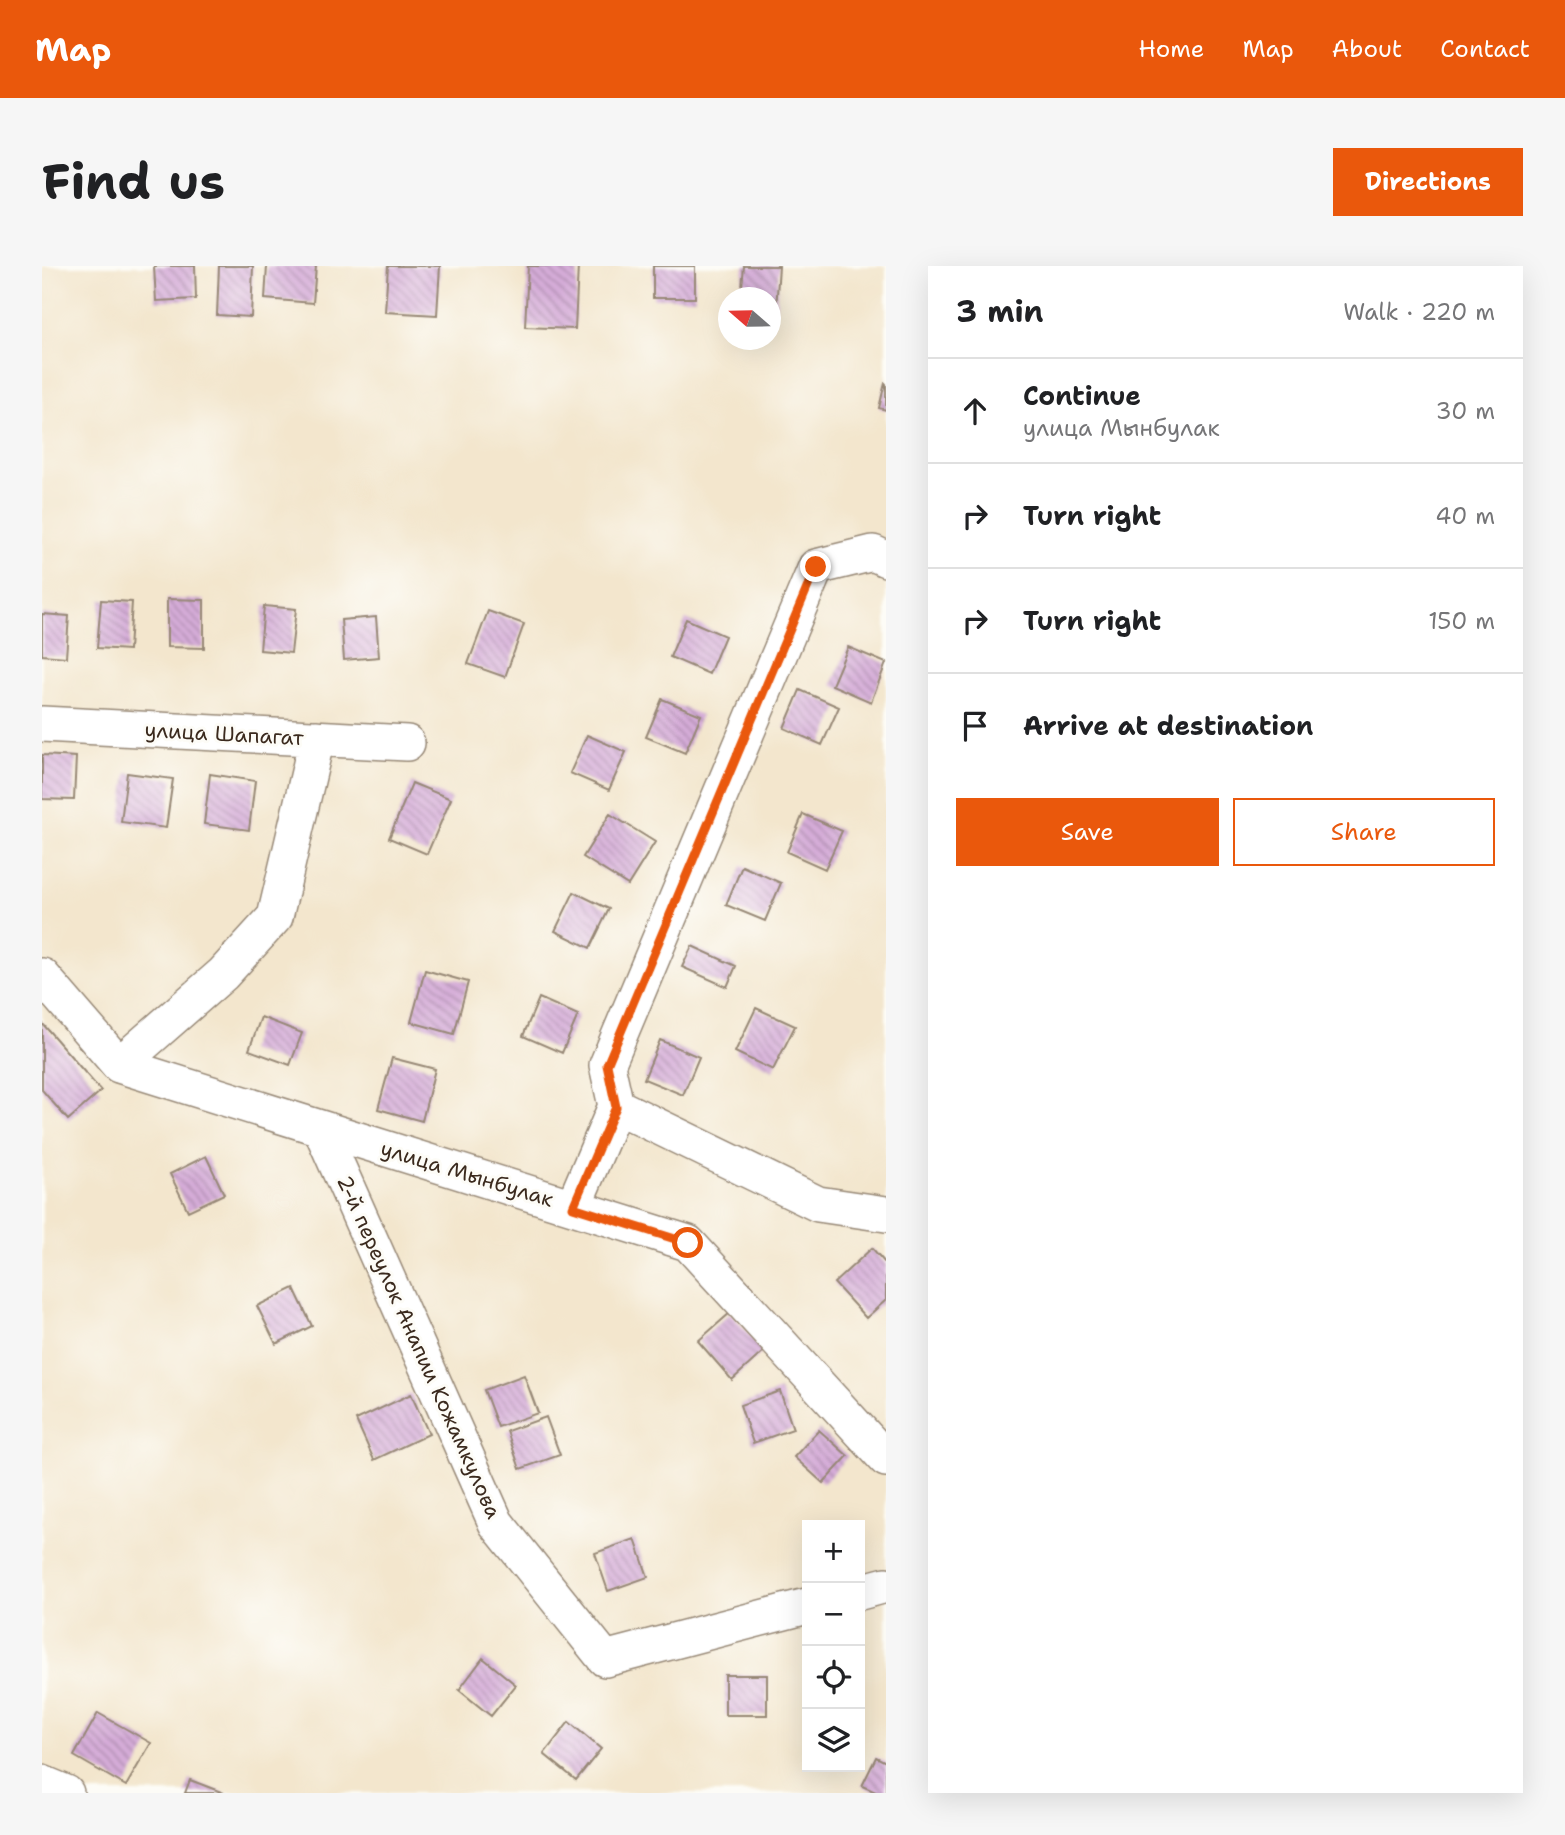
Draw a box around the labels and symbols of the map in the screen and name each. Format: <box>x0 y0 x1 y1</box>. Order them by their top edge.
north arrow <box>718 287 781 350</box>
route end <box>800 551 831 582</box>
street label: улица Шапагат <box>144 716 305 752</box>
street label: улица Мынбулак <box>377 1134 557 1214</box>
street label: 2-й переулок Анапии Кожамкулова <box>330 1171 508 1523</box>
route start <box>672 1227 703 1258</box>

